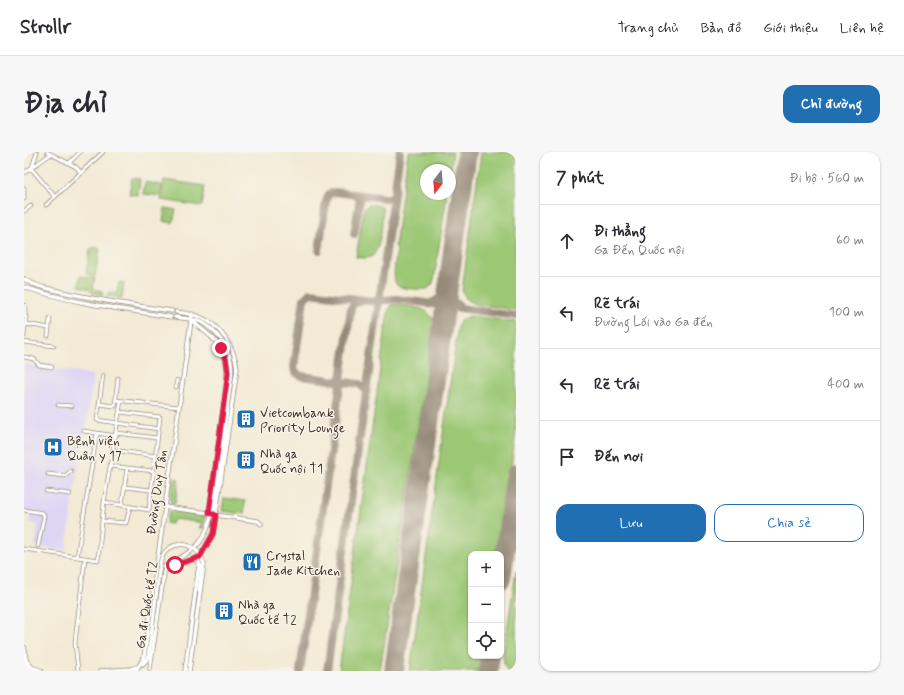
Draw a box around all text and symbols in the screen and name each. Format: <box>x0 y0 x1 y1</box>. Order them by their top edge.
text: Strollr <box>20 15 71 40</box>
text: Trang chủ <box>618 19 678 37</box>
text: Bản đồ <box>700 19 741 37</box>
text: Giới thiệu <box>763 19 818 37</box>
text: Liên hệ <box>840 19 884 37</box>
button: Chỉ đường <box>783 85 880 123</box>
text: Địa chỉ <box>24 86 107 123</box>
north arrow <box>420 164 456 200</box>
text: 7 phút <box>556 167 604 189</box>
text: Đi bộ · 560 m <box>790 170 864 187</box>
text: Đi thẳng <box>594 222 646 242</box>
icon: ahead <box>556 230 578 252</box>
text: 60 m <box>836 232 864 249</box>
text: Ga Đến Quốc nội <box>594 242 684 259</box>
text: Rẽ trái <box>594 294 640 314</box>
icon: left <box>556 302 578 324</box>
text: 100 m <box>829 304 864 321</box>
text: Đường Lối vào Ga đến <box>594 314 713 331</box>
route end <box>212 339 230 357</box>
icon: left <box>556 374 578 396</box>
text: Rẽ trái <box>594 375 640 395</box>
text: 400 m <box>827 376 864 393</box>
place label: Vietcombank Priority Lounge <box>260 405 345 439</box>
building icon: Vietcombank Priority Lounge <box>235 408 257 430</box>
place label: Bệnh viện Quân y 17 <box>67 433 122 465</box>
hospital icon: Bệnh viện Quân y 17 <box>42 436 64 458</box>
place label: Nhà ga Quốc nội T1 <box>260 446 323 478</box>
icon: arrive <box>556 446 578 468</box>
text: Đến nơi <box>594 447 643 467</box>
street label: Đường Duy Tân <box>143 449 174 536</box>
building icon: Nhà ga Quốc nội T1 <box>235 449 257 471</box>
button: Lưu <box>556 504 706 542</box>
button: Chia sẻ <box>714 504 864 542</box>
place label: Crystal Jade Kitchen <box>266 548 340 580</box>
restaurant icon: Crystal Jade Kitchen <box>241 551 263 573</box>
map controls <box>468 551 504 659</box>
button: + <box>468 551 504 587</box>
route start <box>166 556 184 574</box>
street label: Ga đi Quốc tế T2 <box>132 560 163 650</box>
button: − <box>468 587 504 623</box>
place label: Nhà ga Quốc tế T2 <box>238 597 297 629</box>
building icon: Nhà ga Quốc tế T2 <box>213 600 235 622</box>
button: locate <box>468 623 504 659</box>

